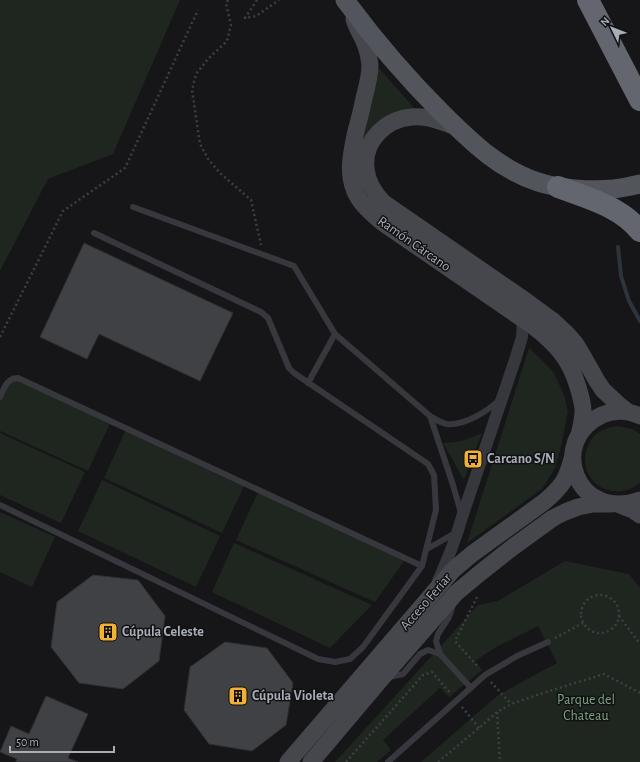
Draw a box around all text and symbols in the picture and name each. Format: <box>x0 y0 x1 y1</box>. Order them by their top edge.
north arrow <box>592 8 632 48</box>
text: N <box>598 15 612 28</box>
street label: Ramón Cárcano <box>375 214 453 274</box>
bus stop icon: Carcano S/N <box>462 448 484 470</box>
place label: Carcano S/N <box>487 452 555 466</box>
street label: Acceso Feriar <box>398 571 455 633</box>
building icon: Cúpula Celeste <box>97 621 119 643</box>
place label: Cúpula Celeste <box>122 625 204 639</box>
building icon: Cúpula Violeta <box>227 685 249 707</box>
place label: Cúpula Violeta <box>252 689 334 703</box>
park label: Parque del Chateau <box>557 693 615 723</box>
scale bar <box>10 728 114 754</box>
text: 50 m <box>16 736 39 748</box>

